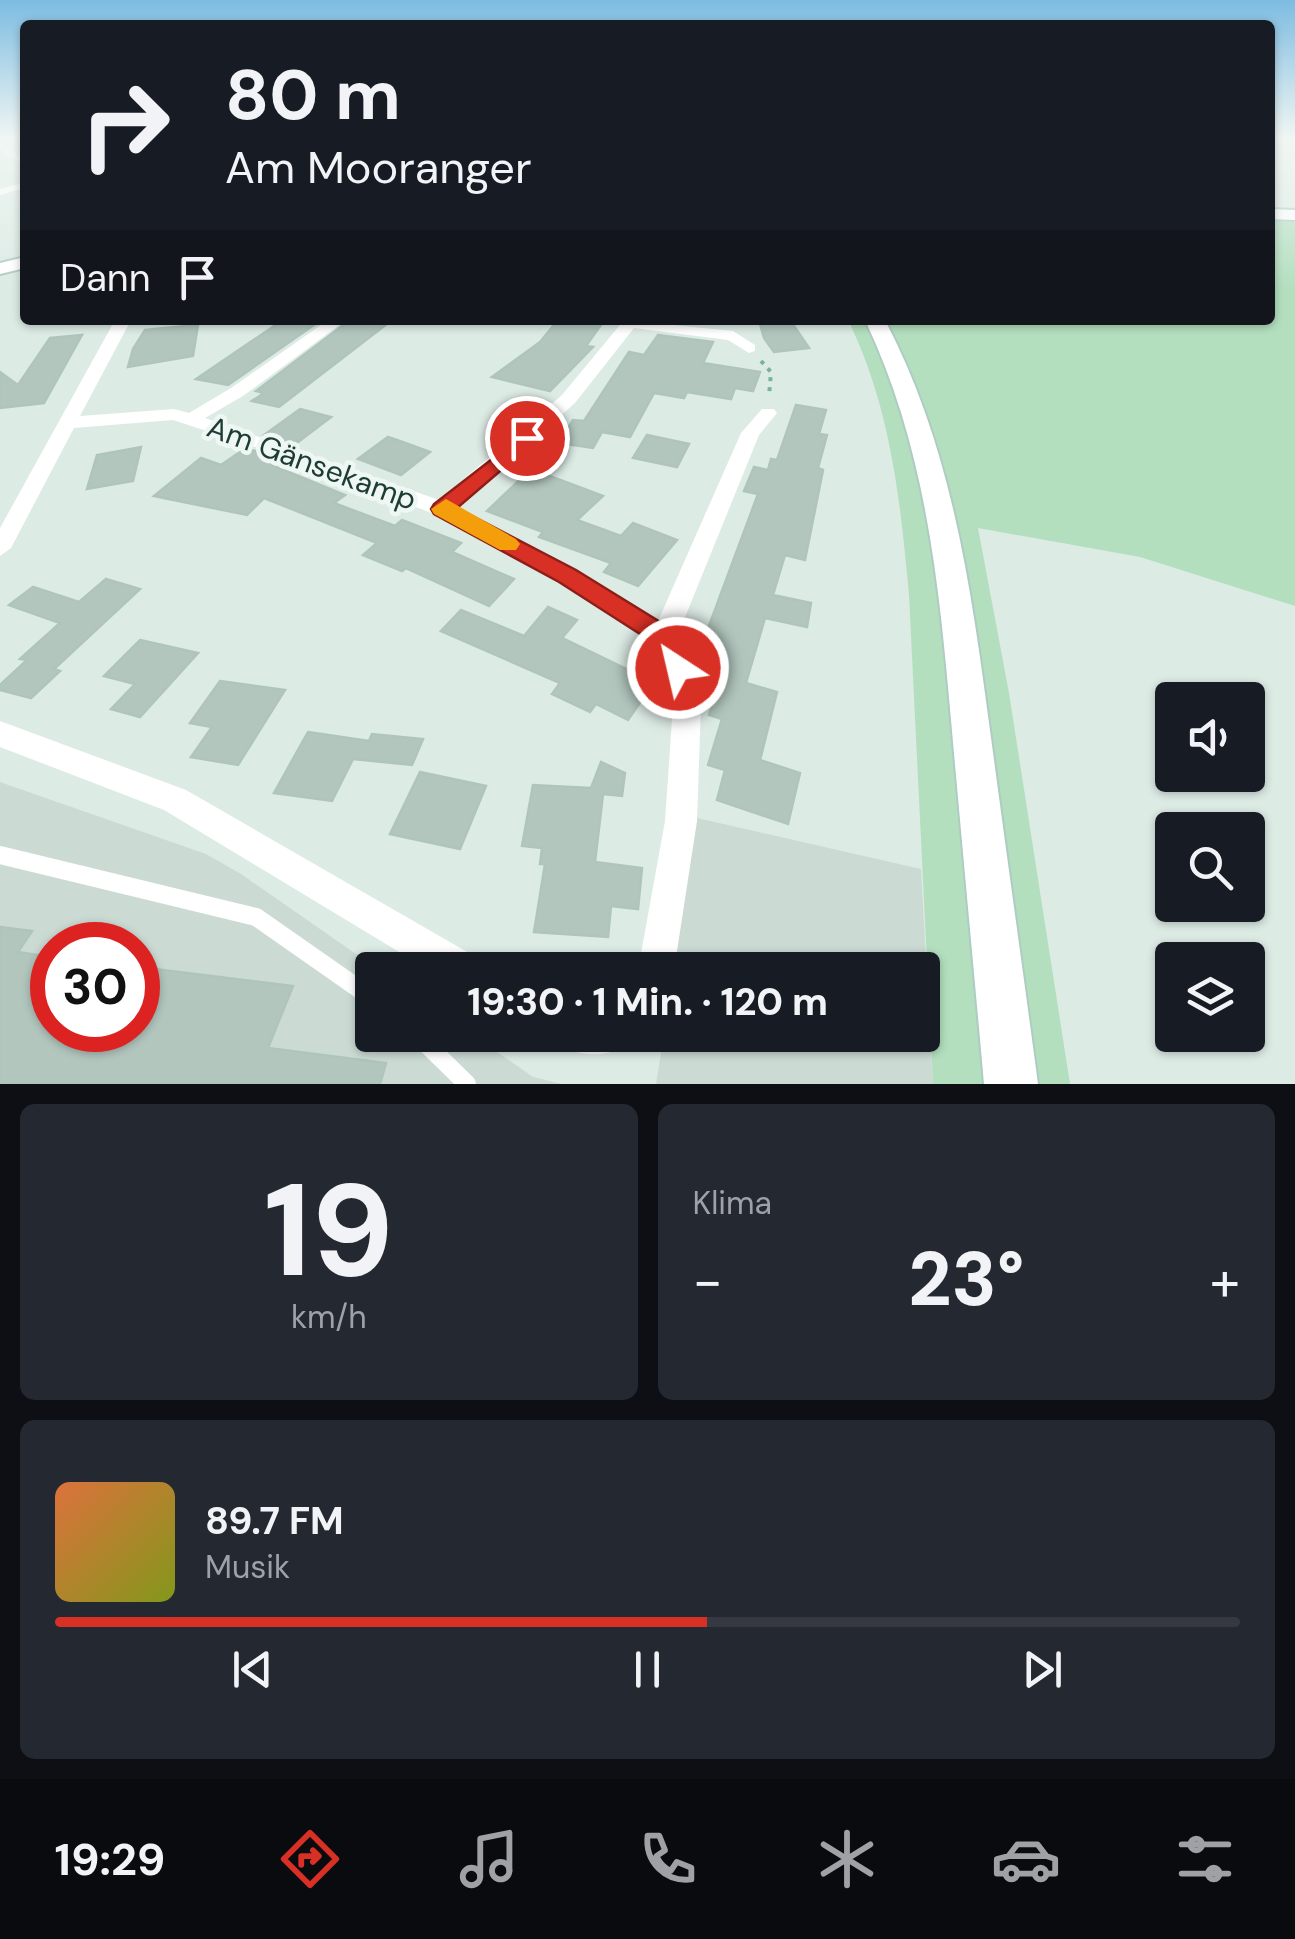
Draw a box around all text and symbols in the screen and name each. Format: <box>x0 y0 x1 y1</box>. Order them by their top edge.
text: 80 m <box>225 50 401 141</box>
icon: right <box>60 60 190 190</box>
text: Am Mooranger <box>225 138 532 197</box>
icon: arrive <box>170 250 225 305</box>
text: Dann <box>60 253 150 303</box>
pin <box>485 396 570 481</box>
street label: Am Gänsekamp <box>202 407 422 519</box>
icon: arrive <box>500 411 555 466</box>
position arrow <box>626 616 730 720</box>
map controls <box>1155 682 1265 1052</box>
button: sound <box>1155 682 1265 792</box>
button: search <box>1155 812 1265 922</box>
speed limit sign: 30 <box>30 922 160 1052</box>
button: layers <box>1155 942 1265 1052</box>
text: 19:30 · 1 Min. · 120 m <box>467 977 828 1027</box>
text: 19 <box>264 1146 394 1315</box>
text: Klima <box>693 1182 772 1224</box>
text: 23° <box>908 1231 1024 1328</box>
text: − <box>693 1245 723 1317</box>
text: + <box>1210 1245 1240 1317</box>
text: km/h <box>291 1296 367 1338</box>
text: 89.7 FM <box>205 1496 344 1546</box>
text: Musik <box>205 1546 290 1588</box>
icon: previous <box>225 1642 280 1697</box>
icon: pause <box>620 1642 675 1697</box>
icon: next <box>1015 1642 1070 1697</box>
icon: directions <box>275 1824 345 1894</box>
icon: music <box>454 1824 524 1894</box>
icon: phone <box>633 1824 703 1894</box>
icon: climate <box>812 1824 882 1894</box>
icon: car <box>991 1824 1061 1894</box>
icon: filters <box>1170 1824 1240 1894</box>
text: 19:29 <box>55 1830 165 1889</box>

